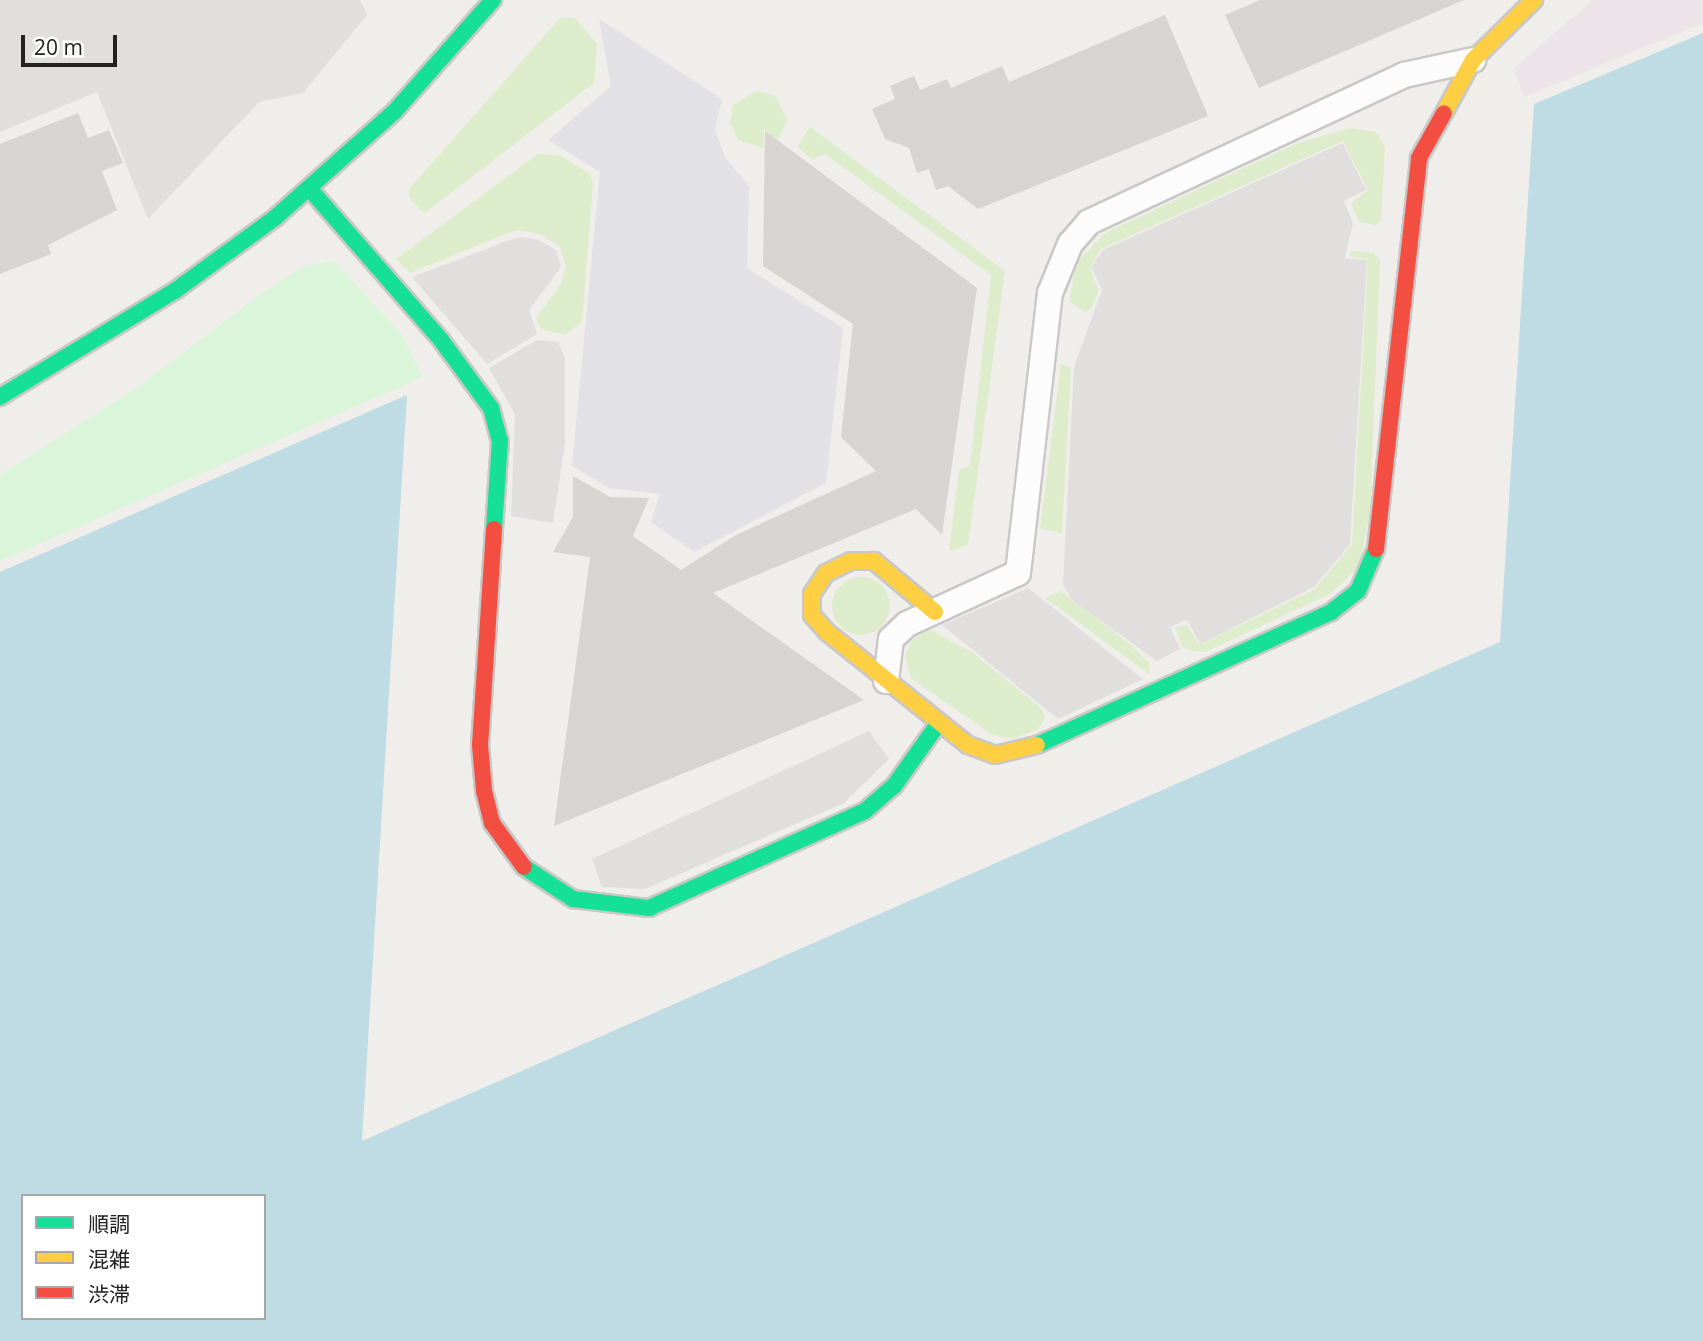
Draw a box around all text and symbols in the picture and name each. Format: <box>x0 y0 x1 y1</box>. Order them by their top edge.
scale bar <box>24 21 121 65</box>
text: 20 m <box>34 33 83 61</box>
legend <box>21 1194 266 1320</box>
text: 順調 <box>88 1210 130 1238</box>
text: 混雑 <box>88 1245 130 1273</box>
text: 渋滞 <box>88 1280 130 1308</box>

